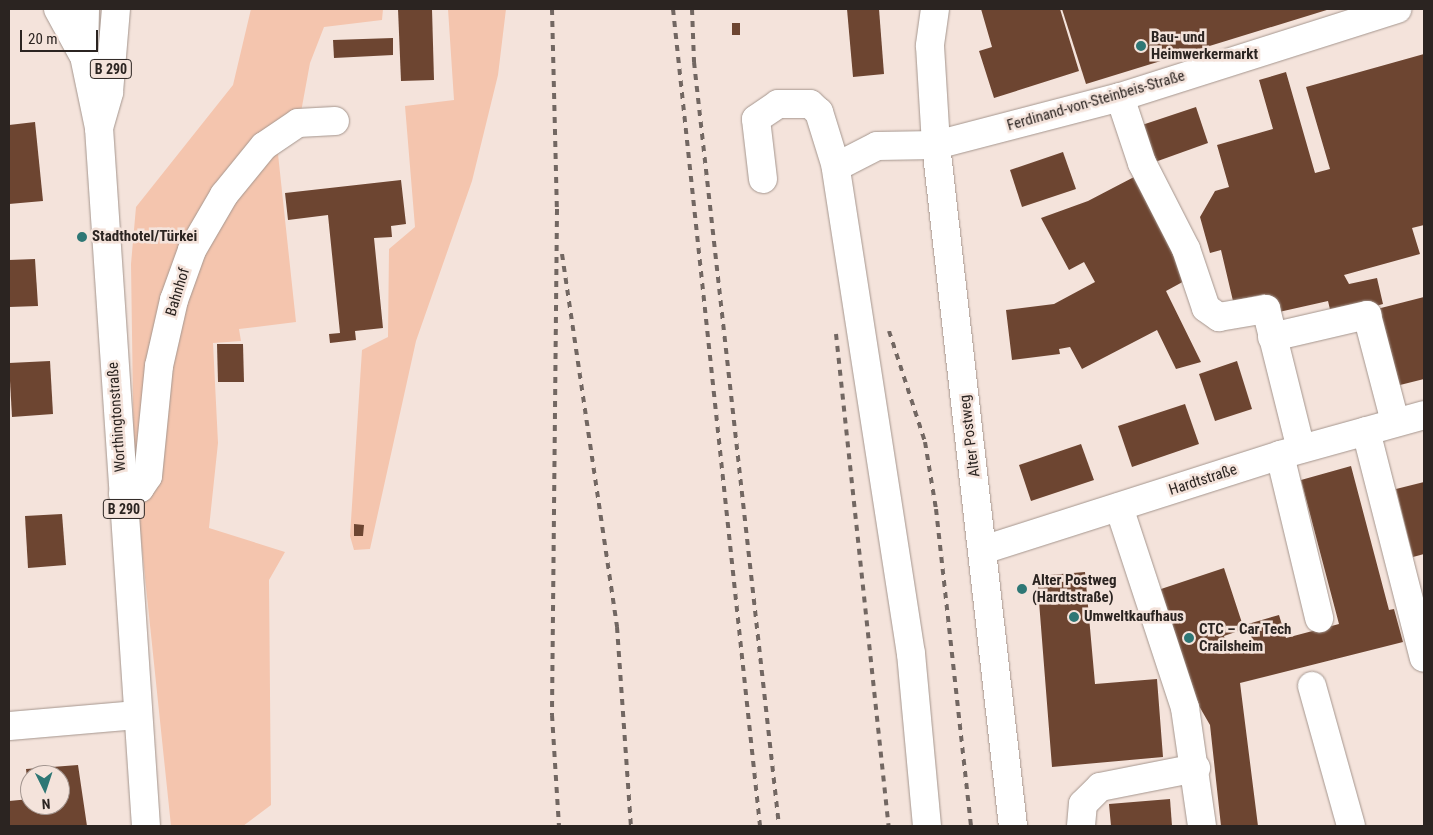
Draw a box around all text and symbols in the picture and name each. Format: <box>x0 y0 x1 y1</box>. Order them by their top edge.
scale bar <box>22 20 100 52</box>
place label: Bau- und Heimwerkermarkt <box>1151 28 1258 63</box>
text: 20 m <box>28 30 58 48</box>
marker: Bau- und Heimwerkermarkt <box>1135 40 1147 52</box>
road number: B 290 <box>90 58 132 80</box>
street label: Ferdinand-von-Steinbeis-Straße <box>1005 67 1187 135</box>
place label: Stadthotel/Türkei <box>92 228 197 246</box>
marker: Stadthotel/Türkei <box>76 231 88 243</box>
street label: Bahnhof <box>162 266 194 318</box>
street label: Worthingtonstraße <box>104 361 130 473</box>
street label: Alter Postweg <box>956 394 984 478</box>
street label: Hardtstraße <box>1167 461 1239 499</box>
road number: B 290 <box>103 498 145 520</box>
place label: Alter Postweg (Hardtstraße) <box>1032 571 1116 606</box>
marker: Alter Postweg (Hardtstraße) <box>1016 583 1028 595</box>
place label: Umweltkaufhaus <box>1084 608 1184 626</box>
marker: Umweltkaufhaus <box>1068 611 1080 623</box>
place label: CTC – Car Tech Crailsheim <box>1199 620 1292 655</box>
marker: CTC – Car Tech Crailsheim <box>1183 632 1195 644</box>
north arrow <box>20 765 70 815</box>
text: N <box>41 796 51 812</box>

